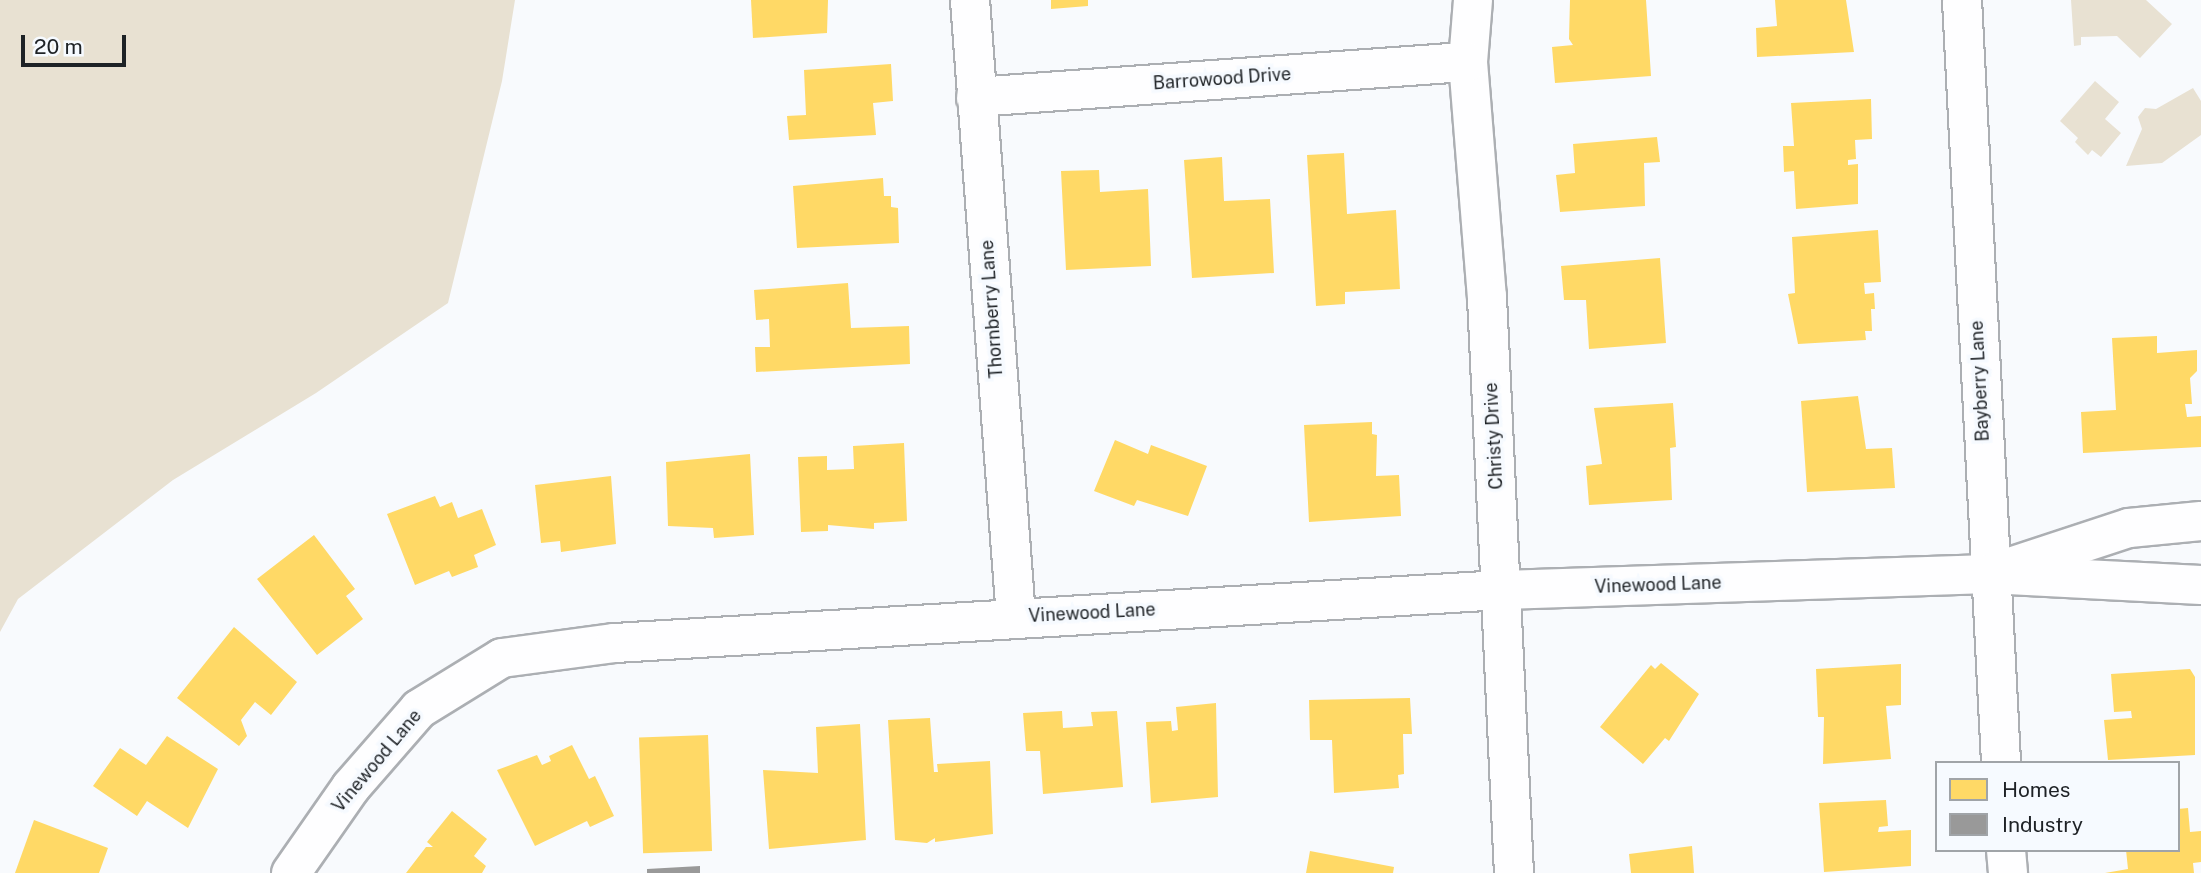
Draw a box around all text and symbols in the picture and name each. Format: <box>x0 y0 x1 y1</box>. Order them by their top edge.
scale bar <box>24 21 130 65</box>
text: 20 m <box>34 34 83 59</box>
street label: Barrowood Drive <box>1152 63 1292 95</box>
street label: Thornberry Lane <box>976 239 1008 379</box>
street label: Bayberry Lane <box>1966 320 1994 442</box>
street label: Christy Drive <box>1480 382 1508 490</box>
street label: Vinewood Lane <box>1594 572 1722 598</box>
street label: Vinewood Lane <box>1028 599 1156 627</box>
street label: Vinewood Lane <box>328 705 426 817</box>
legend <box>1935 761 2180 852</box>
text: Homes <box>2002 777 2070 802</box>
text: Industry <box>2002 812 2083 837</box>

